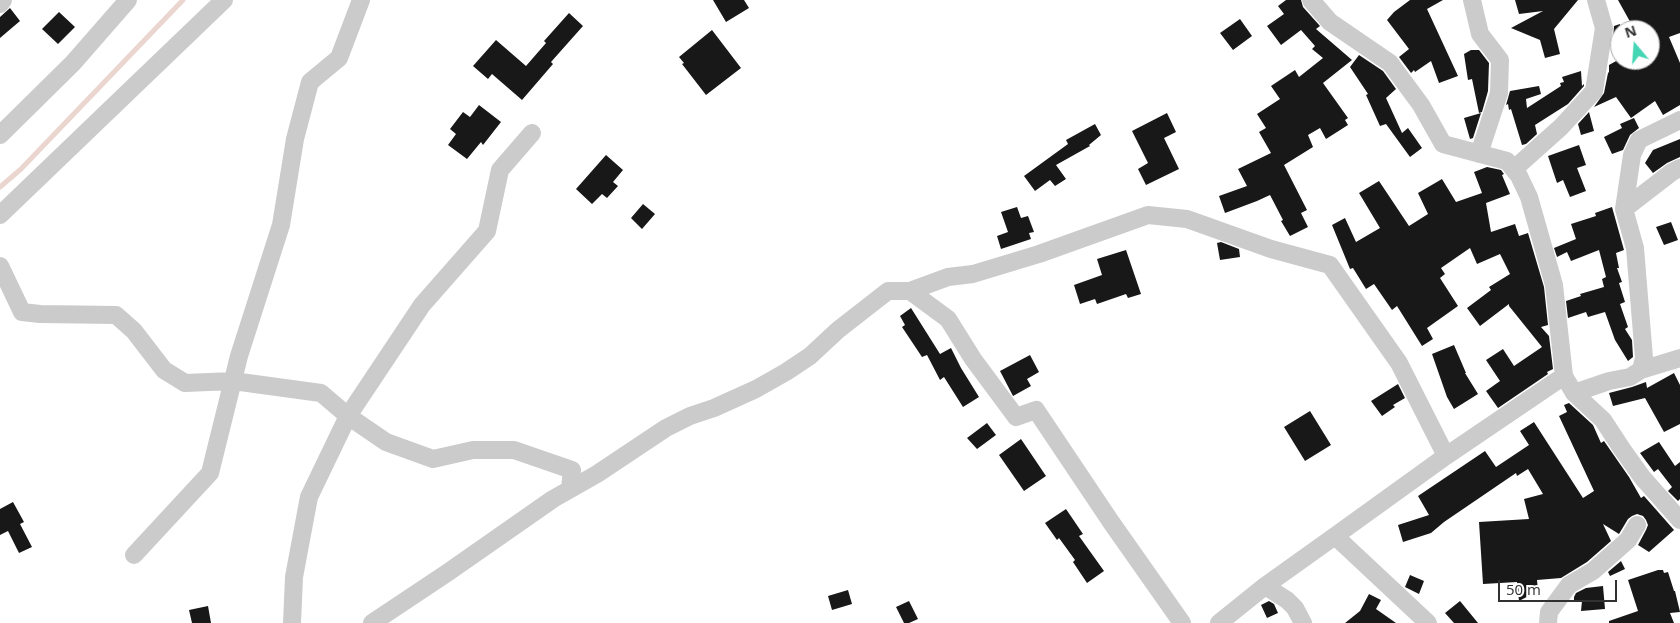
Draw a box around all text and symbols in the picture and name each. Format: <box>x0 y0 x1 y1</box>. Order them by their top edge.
north arrow <box>1610 20 1660 70</box>
text: N <box>1622 20 1639 42</box>
scale bar <box>1500 570 1619 602</box>
text: 50 m <box>1506 579 1541 599</box>

